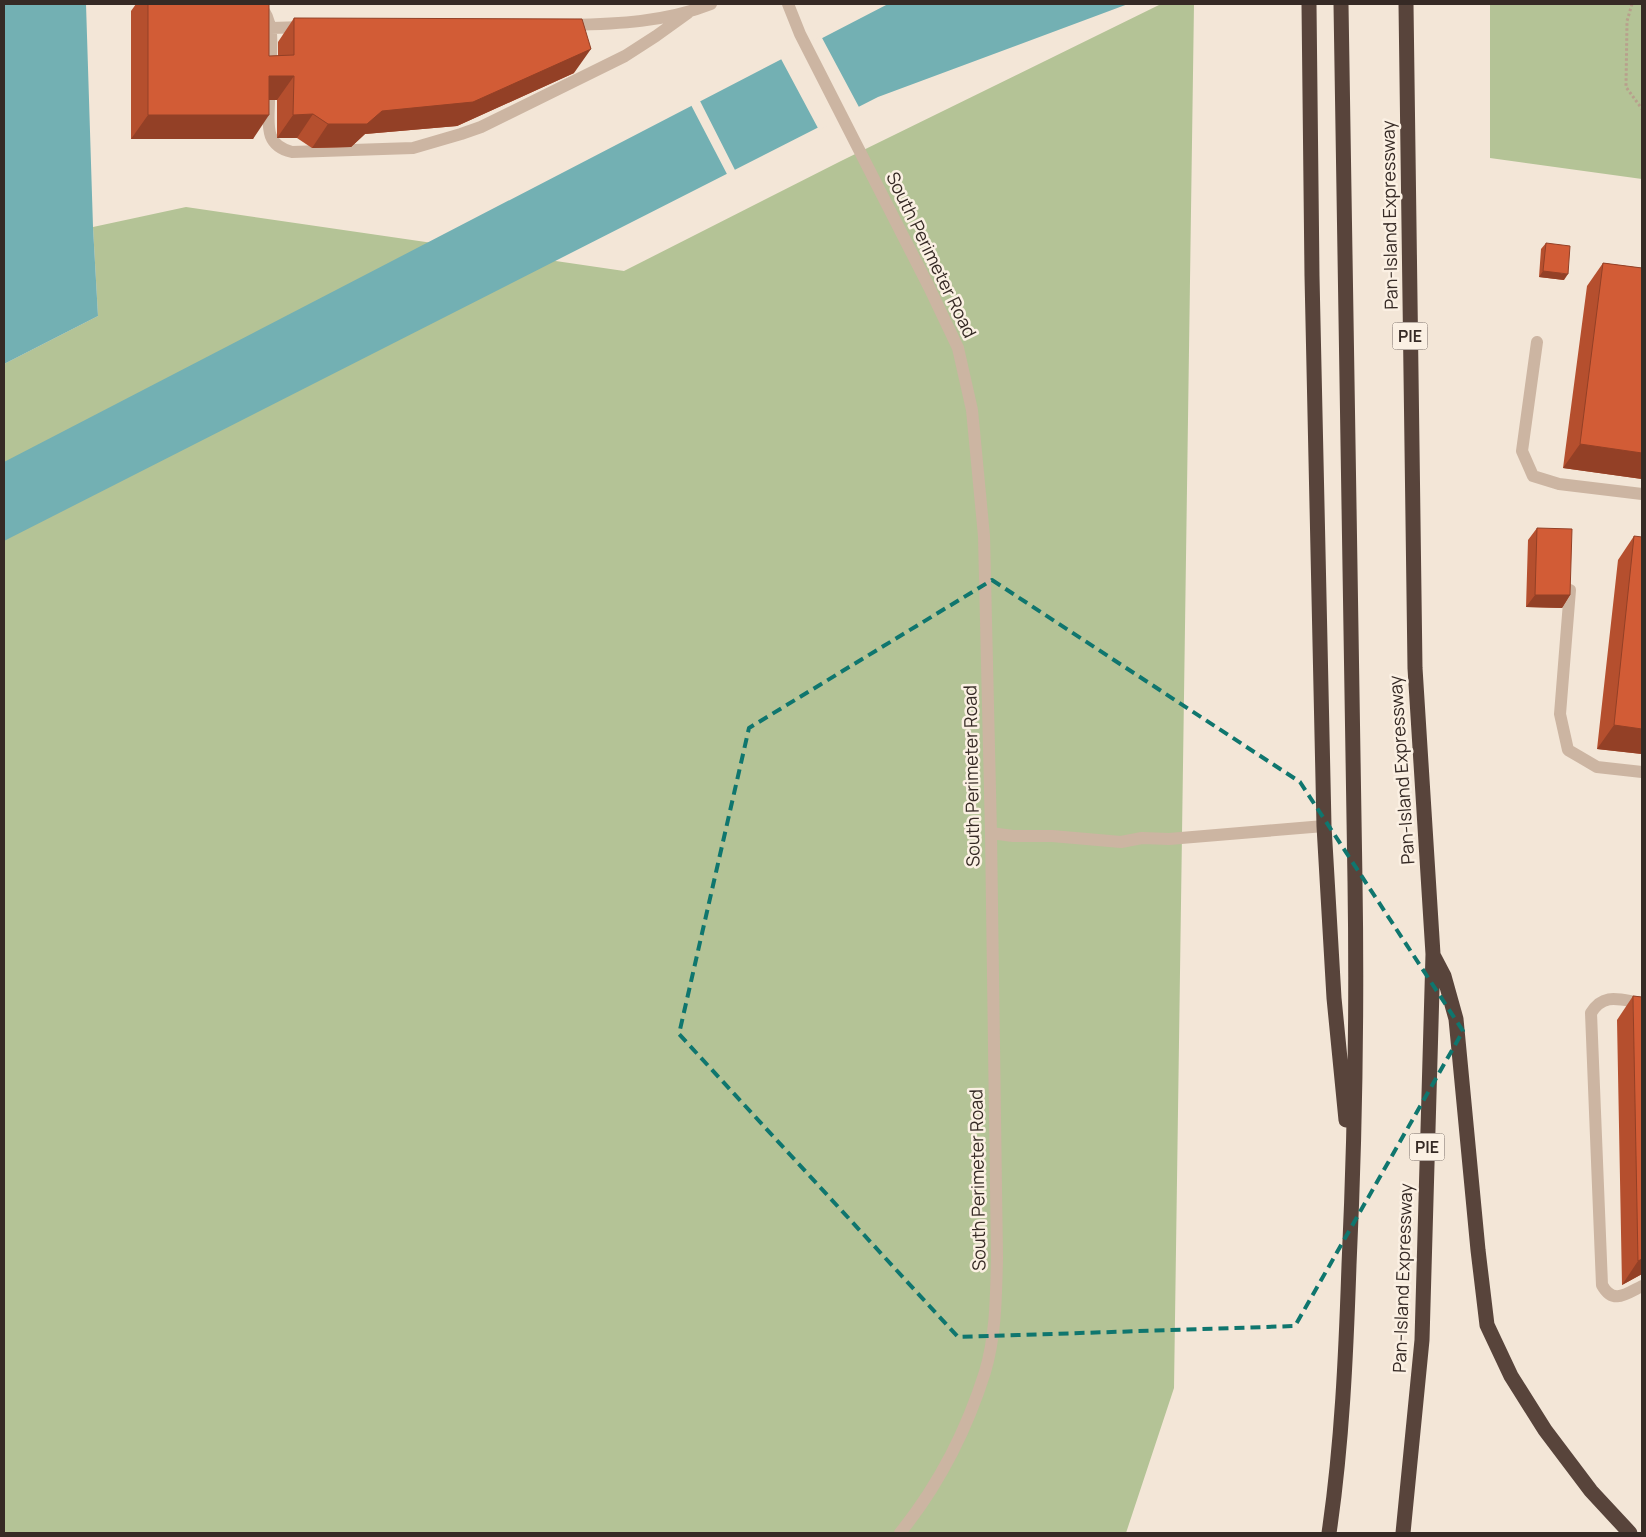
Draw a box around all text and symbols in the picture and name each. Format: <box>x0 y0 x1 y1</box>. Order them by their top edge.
street label: Pan-Island Expressway <box>1375 120 1403 310</box>
street label: South Perimeter Road <box>881 168 983 342</box>
road number: PIE <box>1392 322 1428 350</box>
street label: Pan-Island Expressway <box>1382 674 1420 865</box>
street label: South Perimeter Road <box>957 685 985 867</box>
street label: South Perimeter Road <box>963 1089 991 1271</box>
road number: PIE <box>1410 1134 1444 1160</box>
street label: Pan-Island Expressway <box>1387 1182 1417 1373</box>

